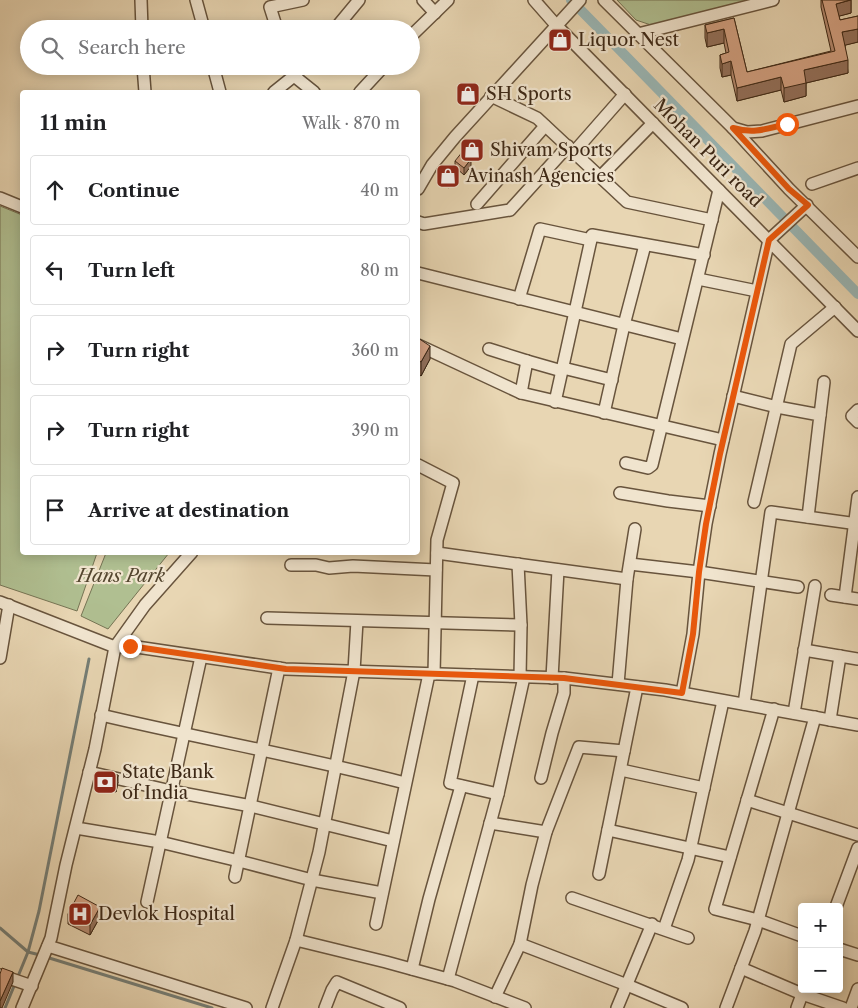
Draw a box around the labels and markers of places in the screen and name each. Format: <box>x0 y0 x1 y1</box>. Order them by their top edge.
shop icon: Liquor Nest <box>547 27 573 53</box>
place label: Liquor Nest <box>578 29 680 51</box>
shop icon: SH Sports <box>455 81 481 107</box>
place label: SH Sports <box>486 83 572 105</box>
shop icon: Shivam Sports <box>459 137 485 163</box>
place label: Shivam Sports <box>490 139 612 161</box>
shop icon: Avinash Agencies <box>435 163 461 189</box>
place label: Avinash Agencies <box>465 165 614 187</box>
place label: State Bank of India <box>122 761 215 804</box>
bank icon: State Bank of India <box>92 769 118 795</box>
hospital icon: Devlok Hospital <box>67 901 93 927</box>
place label: Devlok Hospital <box>98 903 235 925</box>

